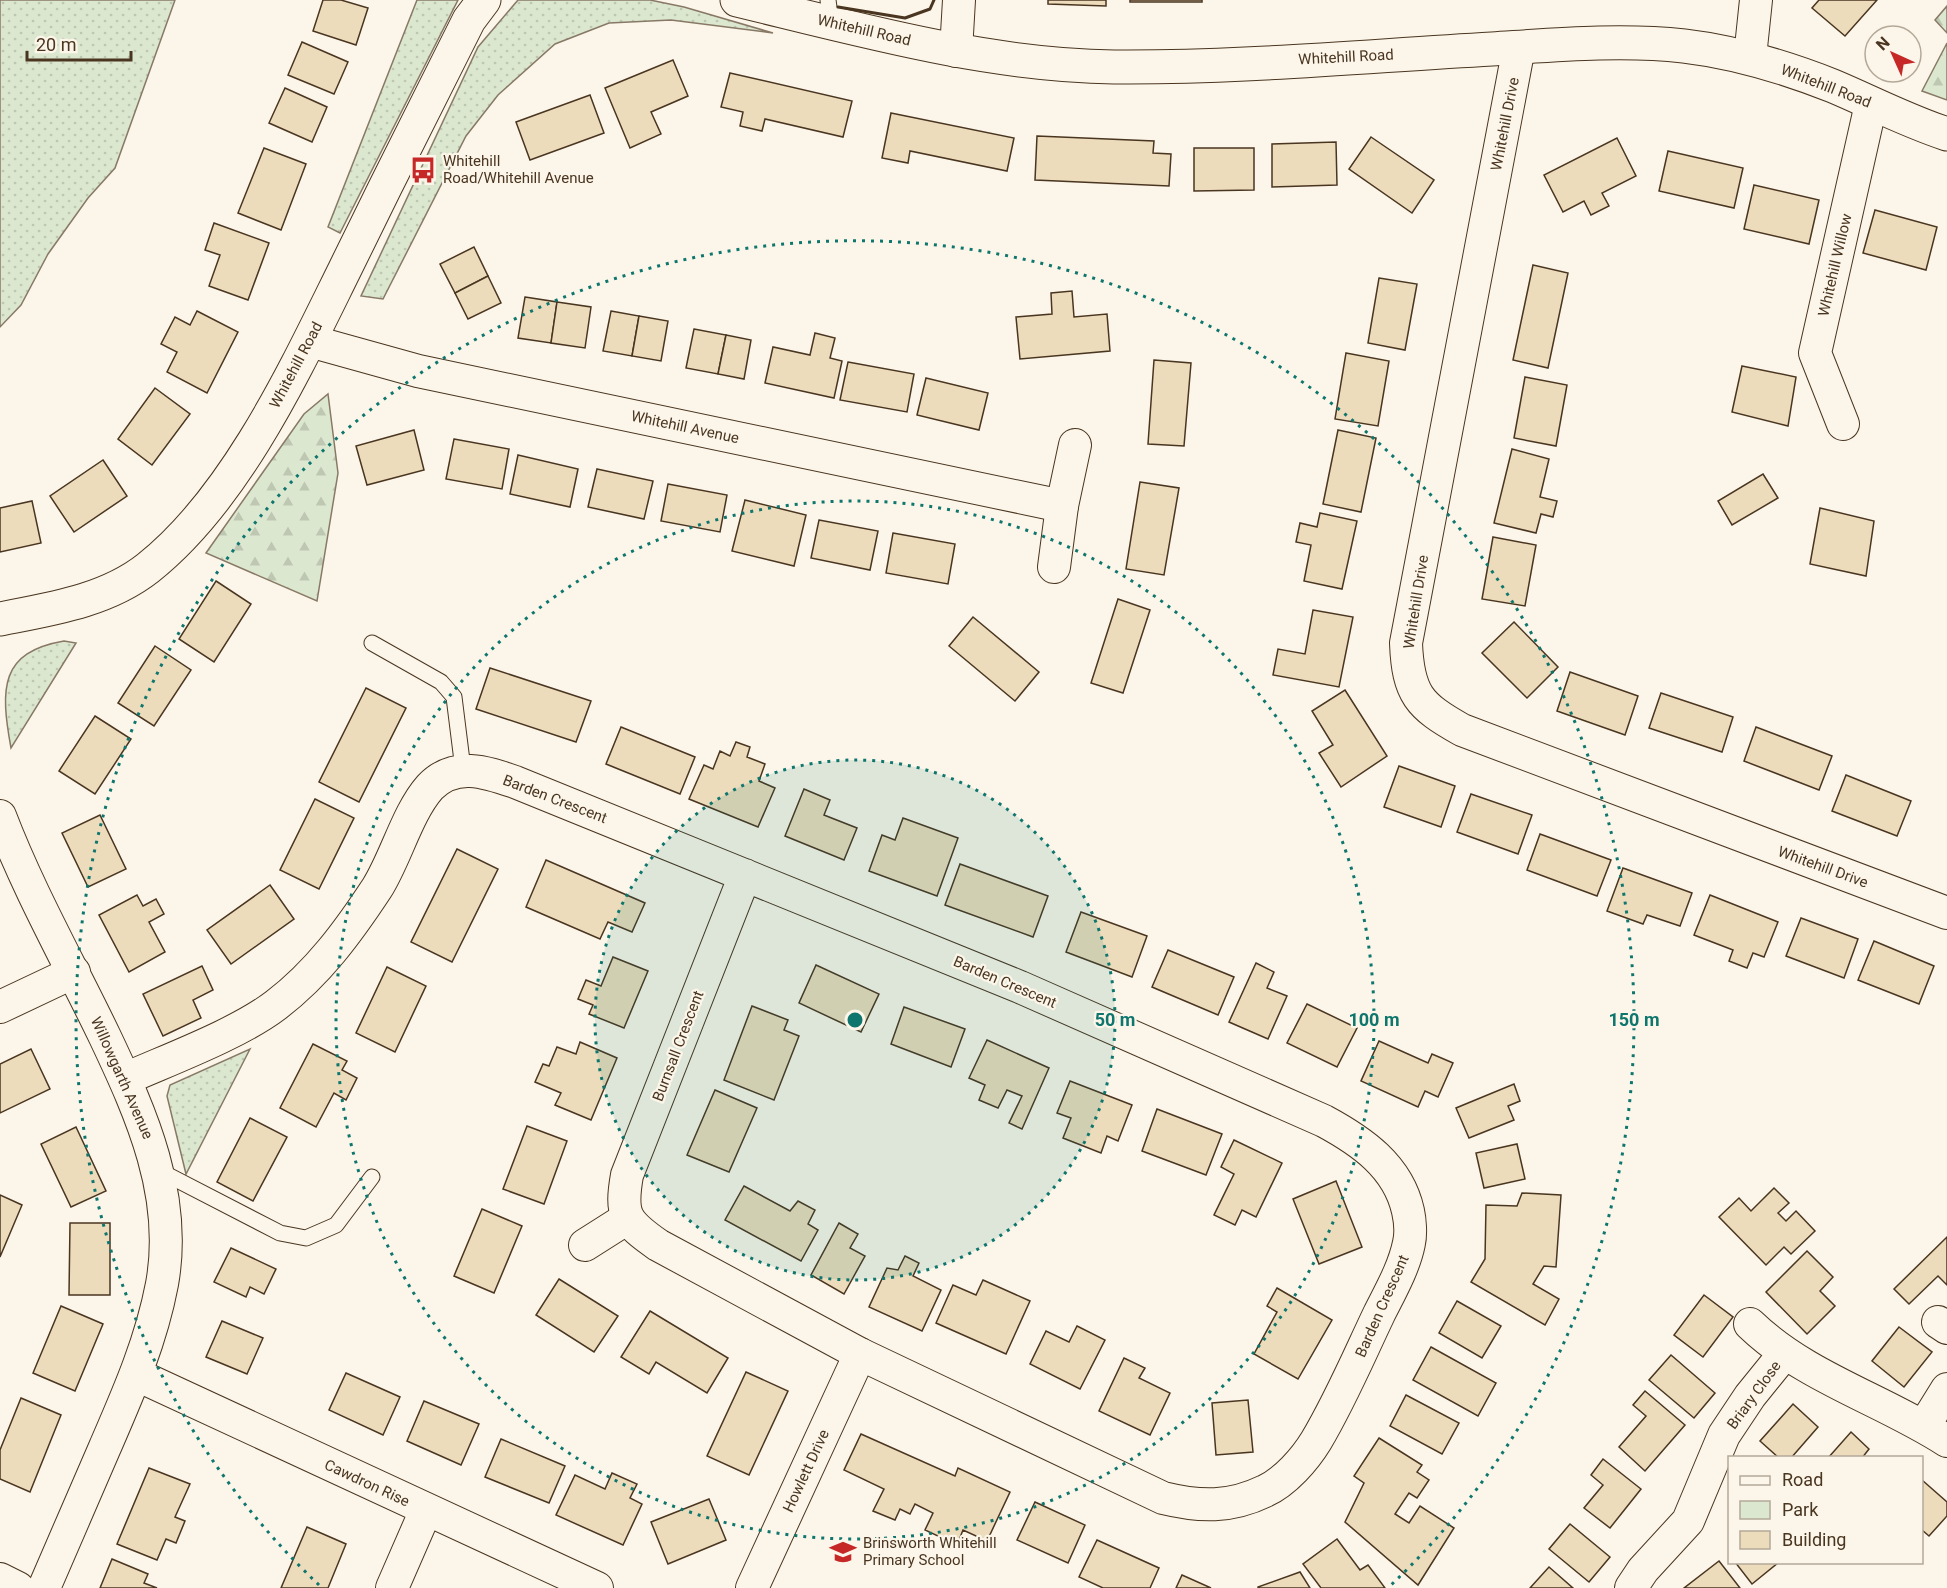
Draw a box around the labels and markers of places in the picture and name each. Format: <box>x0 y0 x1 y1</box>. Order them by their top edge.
place label: Whitehill Road/Whitehill Avenue <box>443 152 594 187</box>
bus stop icon: Whitehill Road/Whitehill Avenue <box>408 155 438 185</box>
centre of rings <box>845 1010 865 1030</box>
place label: Brinsworth Whitehill Primary School <box>863 1534 997 1569</box>
school or university icon: Brinsworth Whitehill Primary School <box>828 1537 858 1567</box>

